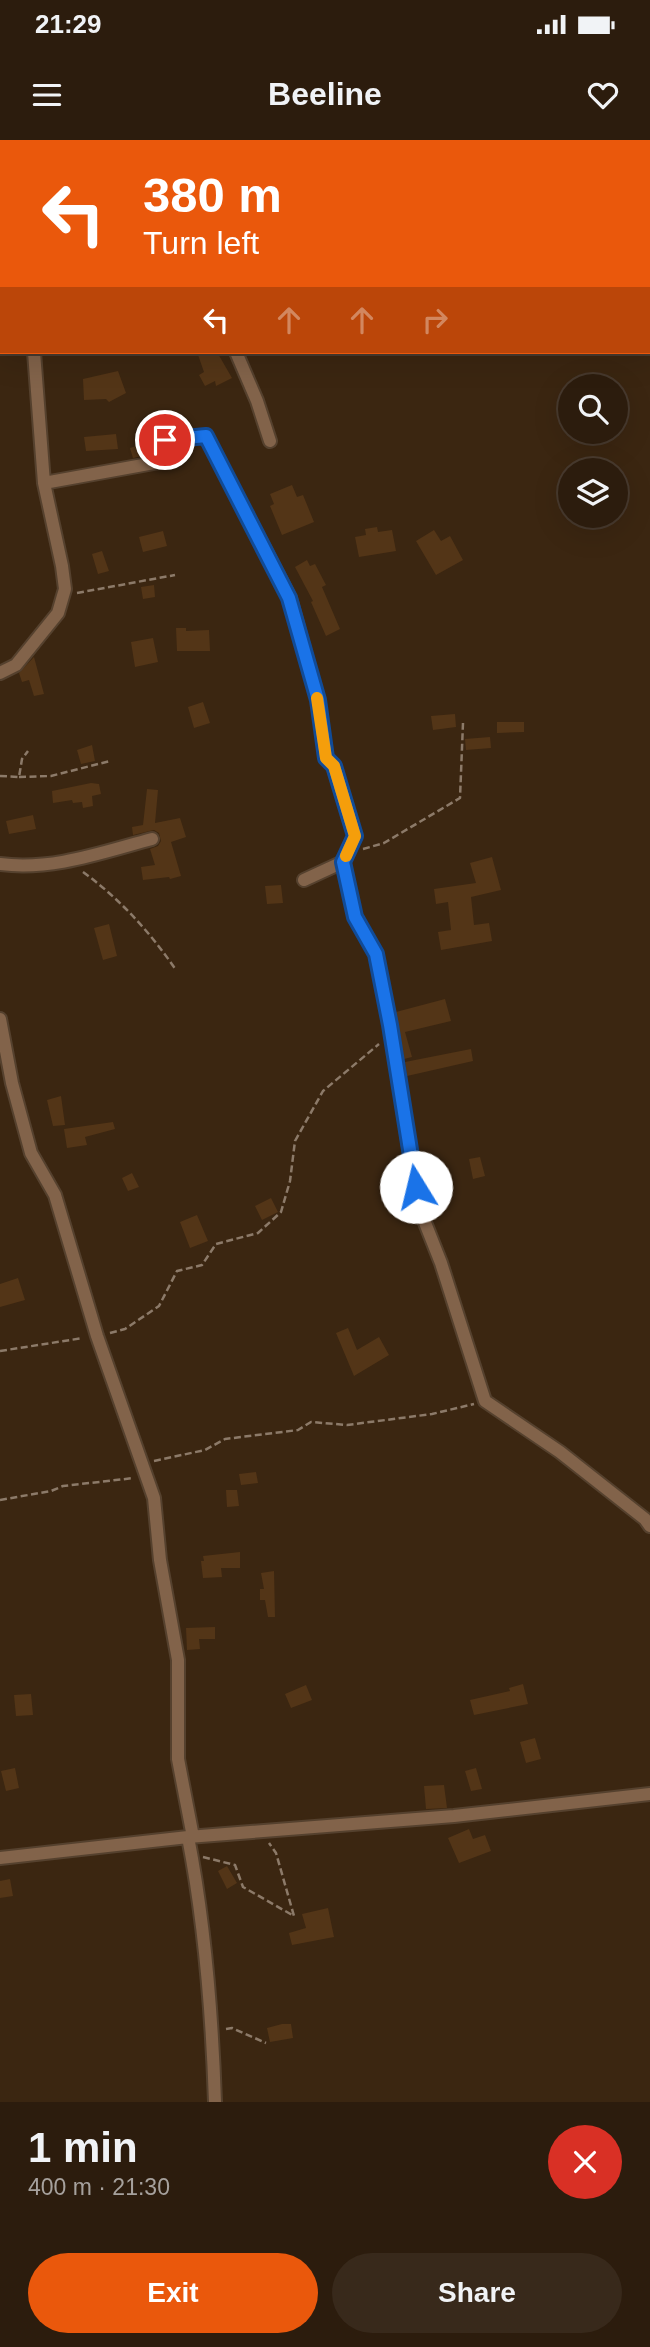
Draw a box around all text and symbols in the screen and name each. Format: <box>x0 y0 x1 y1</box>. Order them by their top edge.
text: 21:29 <box>35 9 102 39</box>
icon: menu <box>28 76 66 114</box>
text: Beeline <box>268 76 382 112</box>
icon: heart <box>584 76 622 114</box>
icon: left <box>28 168 119 259</box>
text: 380 m <box>143 168 282 222</box>
text: Turn left <box>143 225 259 261</box>
icon: left <box>197 301 235 339</box>
icon: ahead <box>270 301 308 339</box>
icon: ahead <box>343 301 381 339</box>
icon: right <box>416 301 454 339</box>
map controls <box>558 374 628 528</box>
button: search <box>558 374 628 444</box>
pin <box>135 410 195 470</box>
icon: arrive <box>146 421 184 459</box>
button: layers <box>558 458 628 528</box>
position arrow <box>379 1150 453 1224</box>
text: 1 min <box>28 2124 138 2171</box>
button: close <box>548 2125 622 2199</box>
text: 400 m · 21:30 <box>28 2174 170 2200</box>
button: Exit <box>28 2253 318 2333</box>
button: Share <box>332 2253 622 2333</box>

